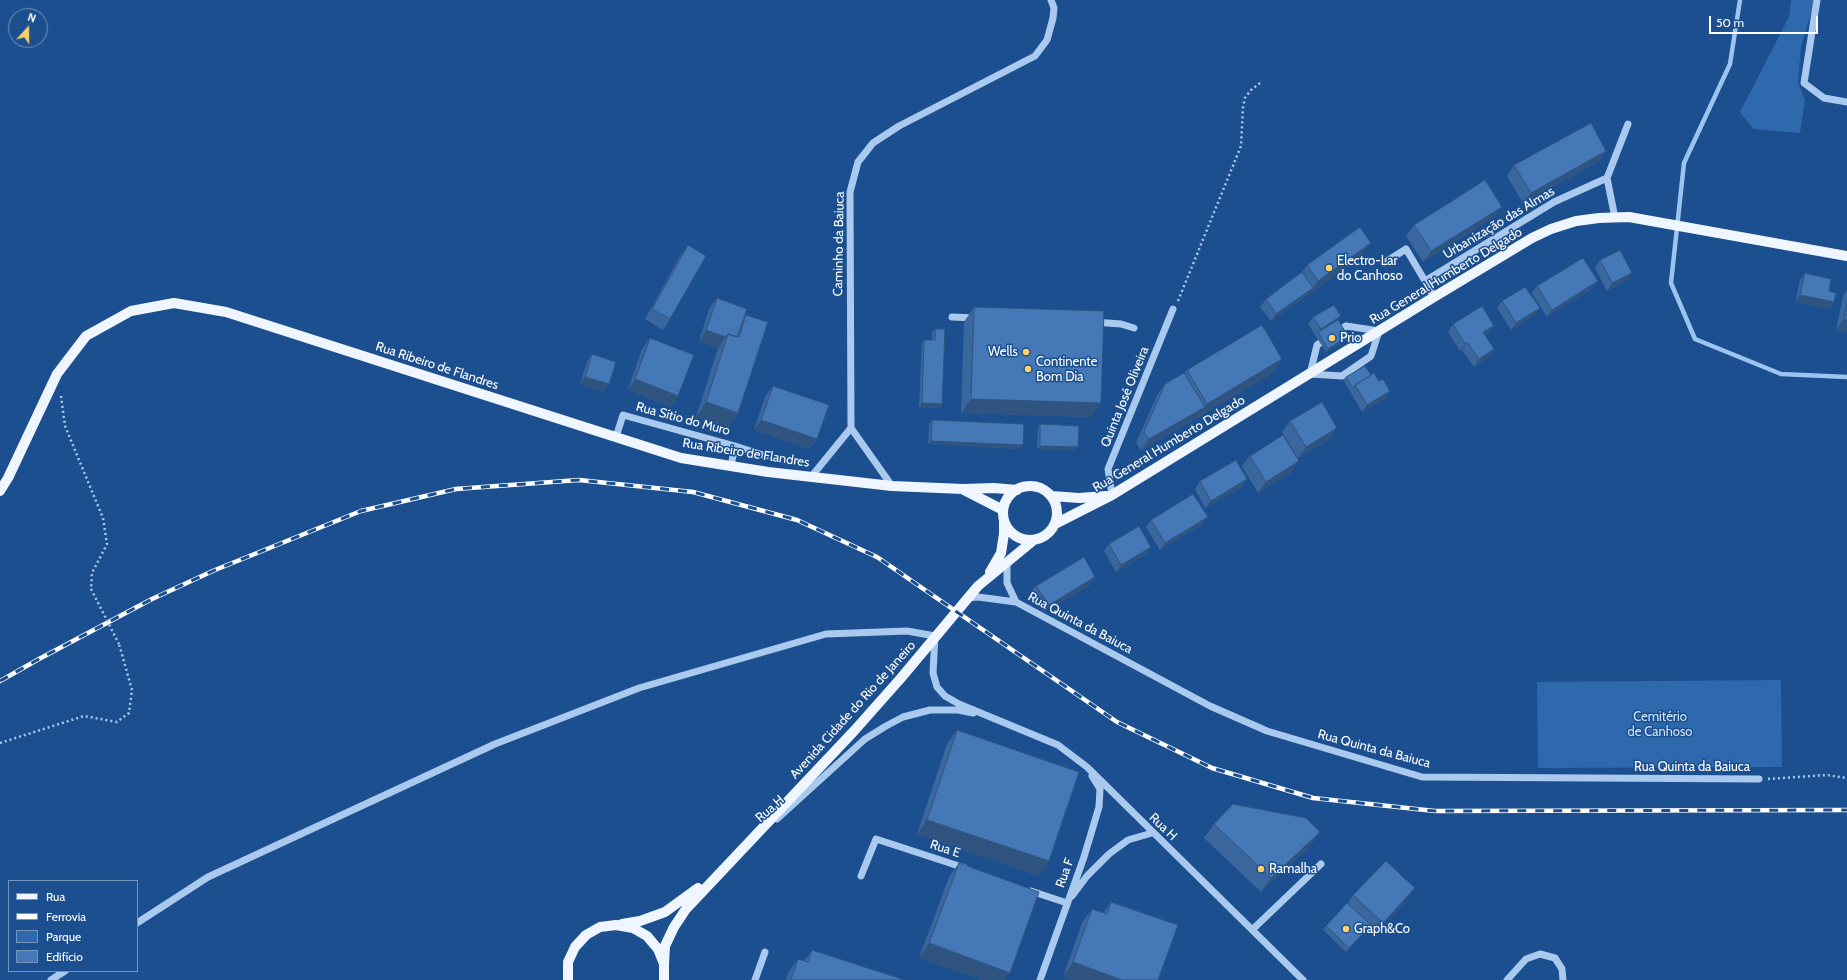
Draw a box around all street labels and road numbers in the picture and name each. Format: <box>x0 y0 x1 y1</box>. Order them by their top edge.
street label: Urbanização das Almas <box>1440 184 1558 262</box>
street label: Caminho da Baiuca <box>830 191 848 297</box>
street label: Rua General Humberto Delgado <box>1367 224 1525 328</box>
street label: Rua Ribeiro de Flandres <box>374 339 500 393</box>
street label: Quinta José Oliveira <box>1098 344 1152 450</box>
street label: Rua General Humberto Delgado <box>1090 392 1248 496</box>
street label: Rua Sítio do Muro <box>634 399 732 439</box>
street label: Rua Ribeiro de Flandres <box>681 435 811 471</box>
street label: Rua Quinta da Baiuca <box>1025 589 1135 657</box>
street label: Avenida Cidade do Rio de Janeiro <box>787 638 919 782</box>
street label: Rua Quinta da Baiuca <box>1316 726 1432 772</box>
street label: Rua Quinta da Baiuca <box>1634 759 1750 775</box>
street label: Rua H <box>753 792 787 826</box>
street label: Rua H <box>1146 810 1180 844</box>
street label: Rua E <box>928 837 962 861</box>
street label: Rua F <box>1052 856 1078 890</box>

